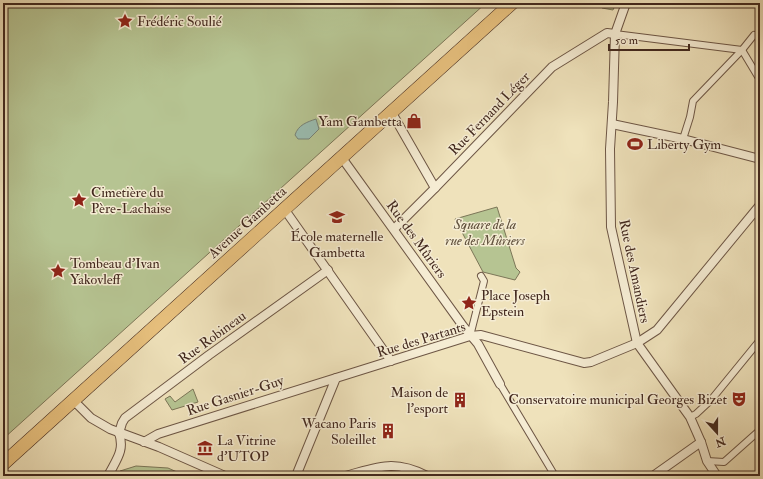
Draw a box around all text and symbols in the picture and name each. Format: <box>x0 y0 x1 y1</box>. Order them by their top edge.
place icon: Frédéric Soulié <box>116 12 134 30</box>
place label: Frédéric Soulié <box>137 13 222 30</box>
scale bar <box>609 26 689 52</box>
text: 50 m <box>615 33 639 48</box>
street label: Rue Fernand Léger <box>445 68 534 159</box>
shop icon: Yam Gambetta <box>405 112 423 130</box>
place label: Yam Gambetta <box>318 113 402 130</box>
sports icon: Liberty Gym <box>626 135 644 153</box>
place label: Liberty Gym <box>647 136 721 154</box>
street label: Avenue Gambetta <box>204 183 290 263</box>
place label: Cimetière du Père-Lachaise <box>91 184 171 217</box>
place icon: Cimetière du Père-Lachaise <box>70 191 88 209</box>
street label: Rue des Mûriers <box>383 197 451 282</box>
school or university icon: École maternelle Gambetta <box>328 208 346 226</box>
park label: Square de la rue des Mûriers <box>445 216 526 249</box>
street label: Rue des Amandiers <box>615 218 654 325</box>
place label: École maternelle Gambetta <box>291 228 384 261</box>
place label: Tombeau d'Ivan Yakovleff <box>70 255 160 288</box>
place icon: Tombeau d'Ivan Yakovleff <box>49 262 67 280</box>
place label: Place Joseph Epstein <box>481 287 551 321</box>
place icon: Place Joseph Epstein <box>460 294 478 312</box>
street label: Rue Robineau <box>175 307 249 368</box>
street label: Rue des Partants <box>375 318 468 361</box>
street label: Rue Gasnier-Guy <box>184 371 287 420</box>
place label: Maison de l'esport <box>391 384 448 418</box>
theatre icon: Conservatoire municipal Georges Bizet <box>730 390 748 408</box>
building icon: Maison de l'esport <box>451 391 469 409</box>
place label: Conservatoire municipal Georges Bizet <box>509 391 727 409</box>
north arrow <box>697 413 737 453</box>
place label: Wacano Paris Soleillet <box>301 415 376 448</box>
building icon: Wacano Paris Soleillet <box>379 422 397 440</box>
place label: La Vitrine d'UTOP <box>217 432 276 465</box>
text: N <box>712 434 728 450</box>
museum icon: La Vitrine d'UTOP <box>196 439 214 457</box>

